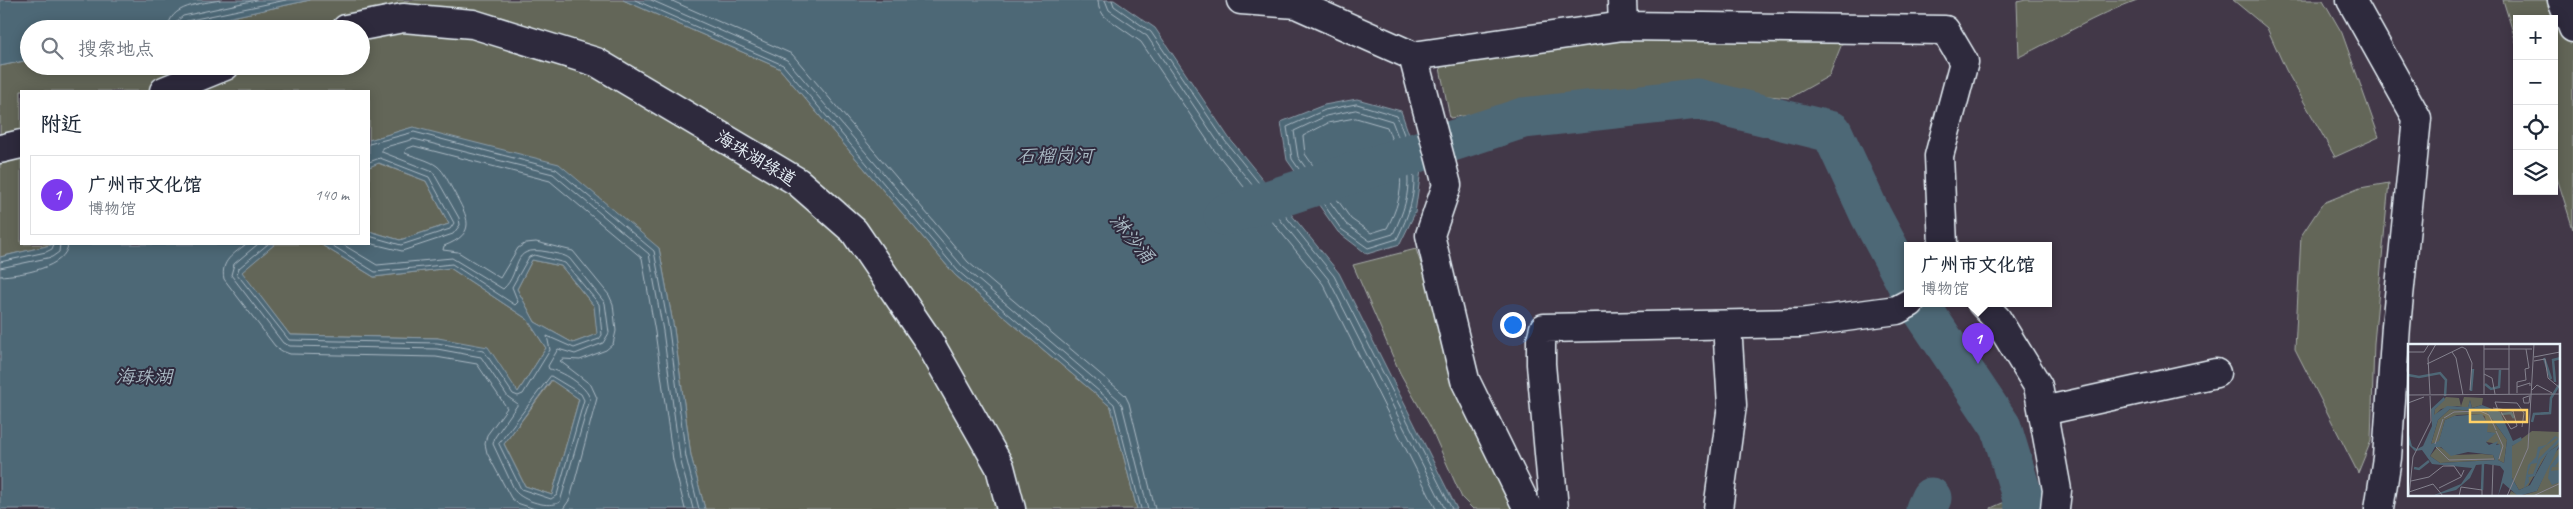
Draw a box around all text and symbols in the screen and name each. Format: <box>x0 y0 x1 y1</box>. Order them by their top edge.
map controls <box>2513 15 2558 195</box>
button: + <box>2513 15 2558 60</box>
search box <box>20 20 370 75</box>
icon: search <box>38 34 66 62</box>
text: 搜索地点 <box>78 37 154 61</box>
button: − <box>2513 60 2558 105</box>
button: locate <box>2513 105 2558 150</box>
text: 附近 <box>40 111 82 137</box>
street label: 海珠湖绿道 <box>712 125 800 191</box>
water label: 石榴岗河 <box>1017 144 1096 168</box>
button: layers <box>2513 150 2558 195</box>
text: 广州市文化馆 <box>88 173 202 197</box>
text: 1 <box>53 185 61 205</box>
text: 140 m <box>315 185 349 205</box>
text: 博物馆 <box>88 199 136 219</box>
water label: 淋沙涌 <box>1105 209 1160 269</box>
popup <box>1904 242 2052 307</box>
text: 广州市文化馆 <box>1921 253 2035 277</box>
text: 博物馆 <box>1921 279 1969 299</box>
your location <box>1500 312 1526 338</box>
pin: 1 <box>1962 323 1994 364</box>
inset map <box>2408 344 2560 496</box>
water label: 海珠湖 <box>115 365 174 389</box>

